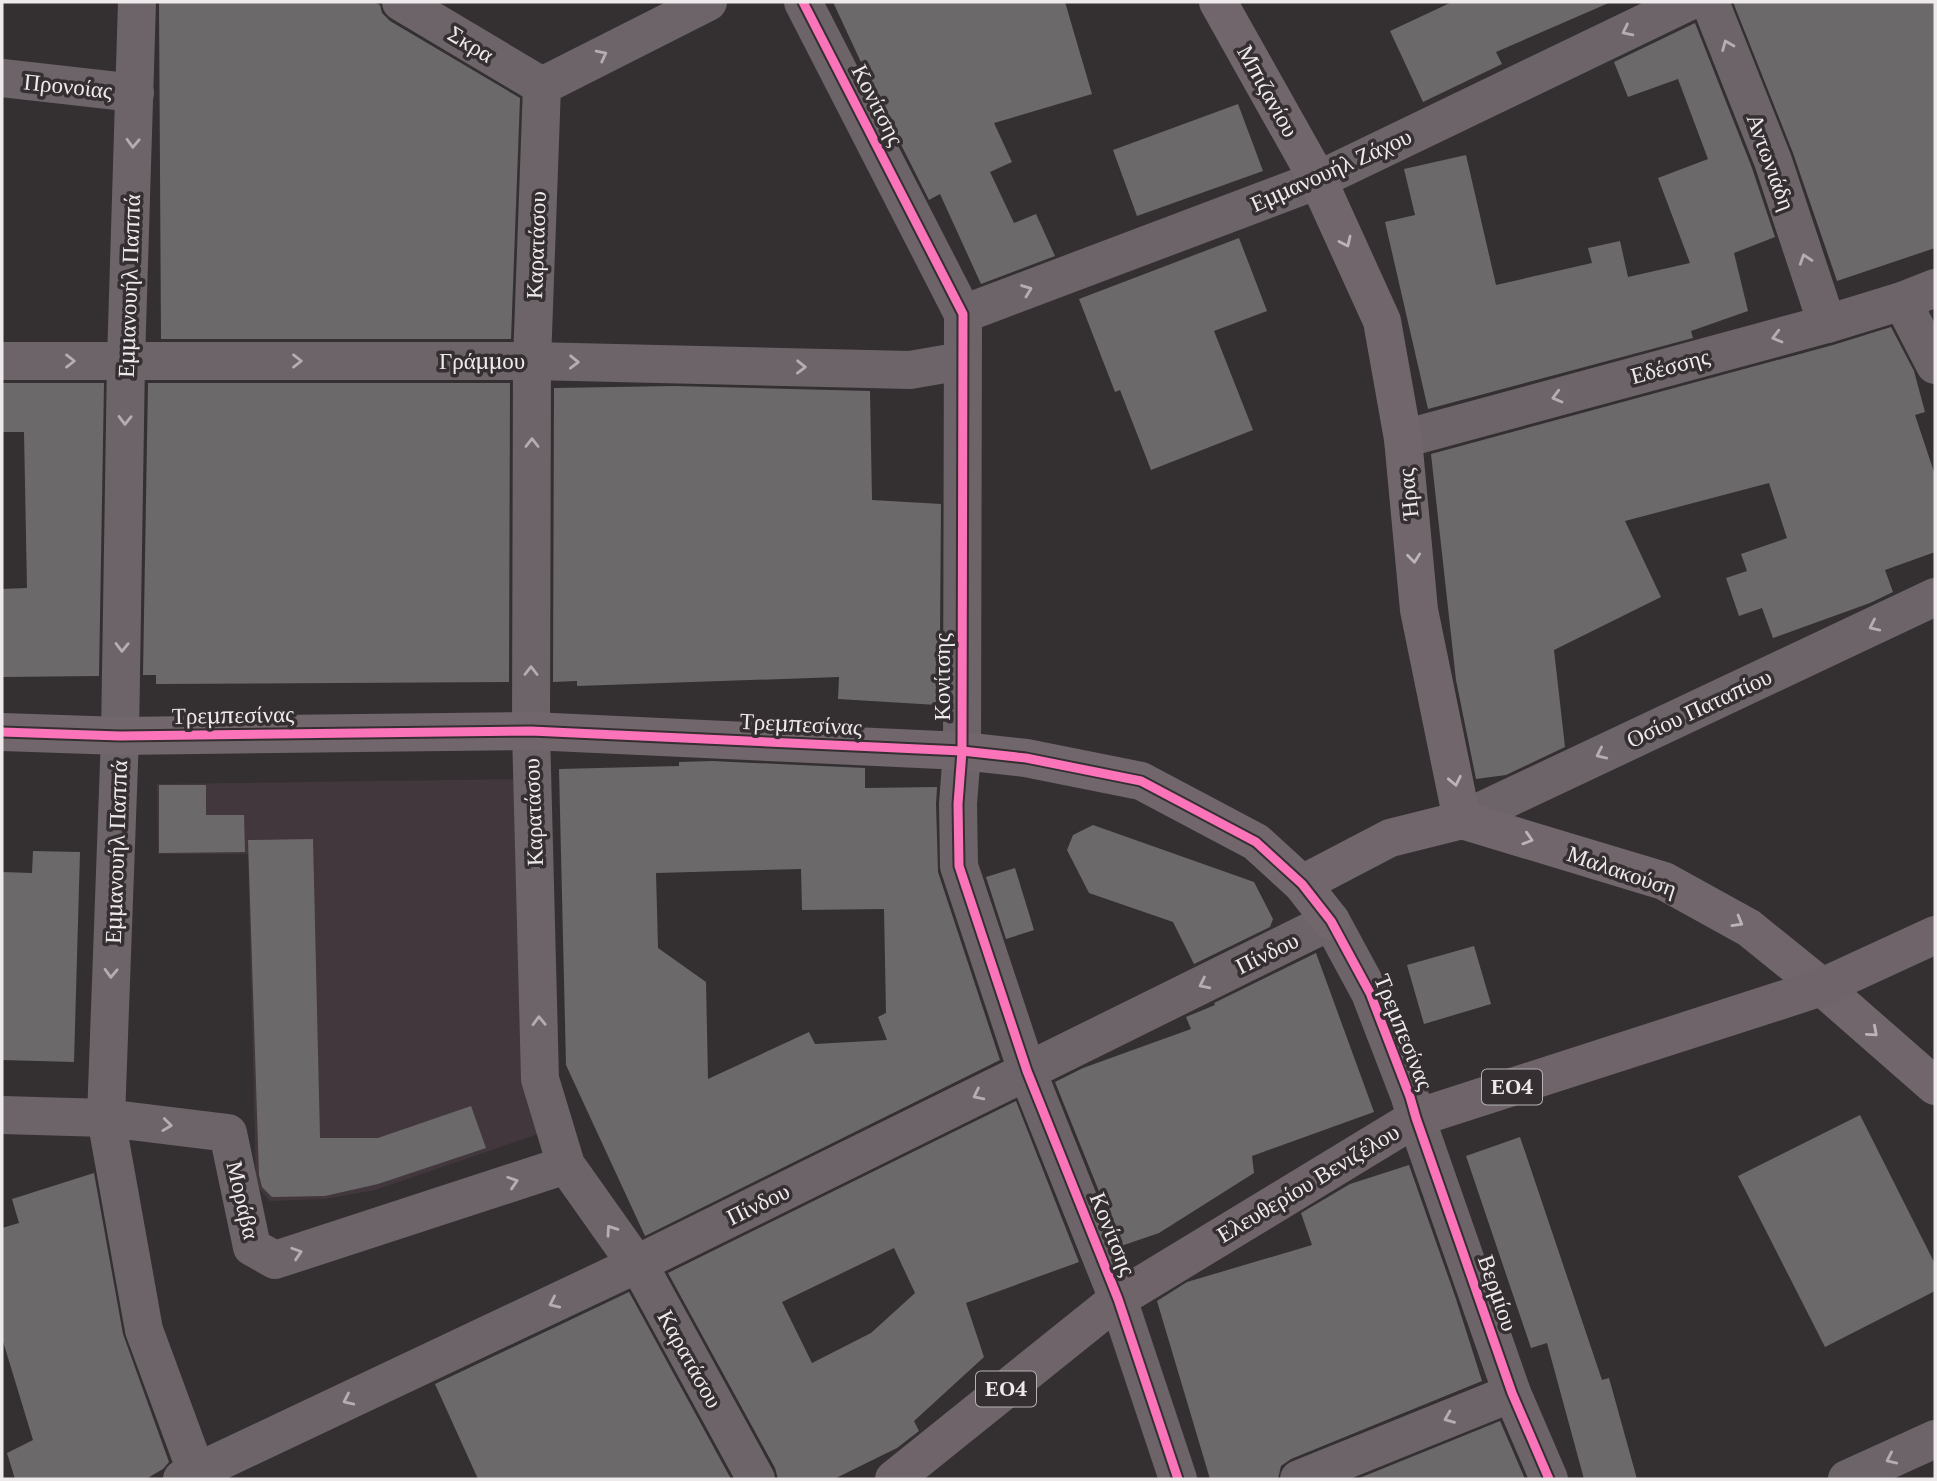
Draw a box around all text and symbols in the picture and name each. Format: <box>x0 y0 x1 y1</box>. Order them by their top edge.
street label: Σκρα <box>442 18 500 69</box>
one-way arrow <box>1622 23 1634 37</box>
street label: Μπιζανίου <box>1230 39 1306 142</box>
one-way arrow <box>1722 40 1736 52</box>
one-way arrow <box>595 50 607 64</box>
street label: Κονίτσης <box>845 59 912 151</box>
street label: Προνοίας <box>22 65 114 106</box>
street label: Αντωνιάδη <box>1740 109 1803 215</box>
street label: Εμμανουήλ Ζάχου <box>1245 120 1416 219</box>
one-way arrow <box>126 138 141 149</box>
street label: Καρατάσου <box>518 191 553 299</box>
street label: Εμμανουήλ Παππά <box>110 194 147 378</box>
one-way arrow <box>1338 235 1352 248</box>
one-way arrow <box>1799 253 1814 265</box>
one-way arrow <box>1020 284 1032 298</box>
one-way arrow <box>1771 329 1783 344</box>
street label: Εδέσσης <box>1627 340 1713 391</box>
street label: Γράμμου <box>439 345 525 376</box>
one-way arrow <box>65 353 76 369</box>
one-way arrow <box>293 353 303 369</box>
one-way arrow <box>569 354 580 369</box>
one-way arrow <box>796 360 807 375</box>
one-way arrow <box>1551 389 1563 403</box>
one-way arrow <box>118 415 133 426</box>
one-way arrow <box>524 438 540 448</box>
street label: Ήρας <box>1389 467 1426 522</box>
one-way arrow <box>1406 552 1421 563</box>
one-way arrow <box>1868 618 1881 632</box>
street label: Κονίτσης <box>926 633 957 721</box>
one-way arrow <box>114 643 130 653</box>
street label: Οσίου Παταπίου <box>1621 660 1776 755</box>
one-way arrow <box>523 665 539 676</box>
street label: Τρεμπεσίνας <box>172 698 294 731</box>
street label: Τρεμπεσίνας <box>739 705 863 742</box>
one-way arrow <box>1596 746 1608 760</box>
street label: Καρατάσου <box>515 758 550 866</box>
street label: Εμμανουήλ Παππά <box>97 760 134 944</box>
one-way arrow <box>1446 775 1461 787</box>
one-way arrow <box>1521 831 1533 846</box>
street label: Μαλακούση <box>1563 837 1681 904</box>
one-way arrow <box>1731 914 1744 927</box>
street label: Πίνδου <box>1230 924 1304 981</box>
one-way arrow <box>104 967 119 978</box>
street label: Τρεμπεσίνας <box>1367 969 1442 1094</box>
one-way arrow <box>1199 975 1211 989</box>
one-way arrow <box>531 1015 546 1026</box>
one-way arrow <box>1865 1024 1878 1036</box>
road number: ΕΟ4 <box>1482 1070 1542 1104</box>
one-way arrow <box>973 1087 985 1101</box>
street label: Ελευθερίου Βενιζέλου <box>1211 1116 1405 1249</box>
one-way arrow <box>162 1118 173 1133</box>
street label: Μοράβα <box>219 1158 268 1242</box>
street label: Πίνδου <box>721 1175 795 1232</box>
one-way arrow <box>507 1176 519 1190</box>
street label: Κονίτσης <box>1083 1187 1144 1280</box>
one-way arrow <box>607 1225 619 1238</box>
one-way arrow <box>290 1247 303 1261</box>
street label: Βερμίου <box>1471 1251 1526 1335</box>
one-way arrow <box>549 1295 561 1309</box>
street label: Καρατάσου <box>651 1304 730 1413</box>
road number: ΕΟ4 <box>976 1372 1036 1406</box>
one-way arrow <box>343 1392 355 1406</box>
one-way arrow <box>1443 1410 1455 1424</box>
one-way arrow <box>1886 1451 1898 1465</box>

